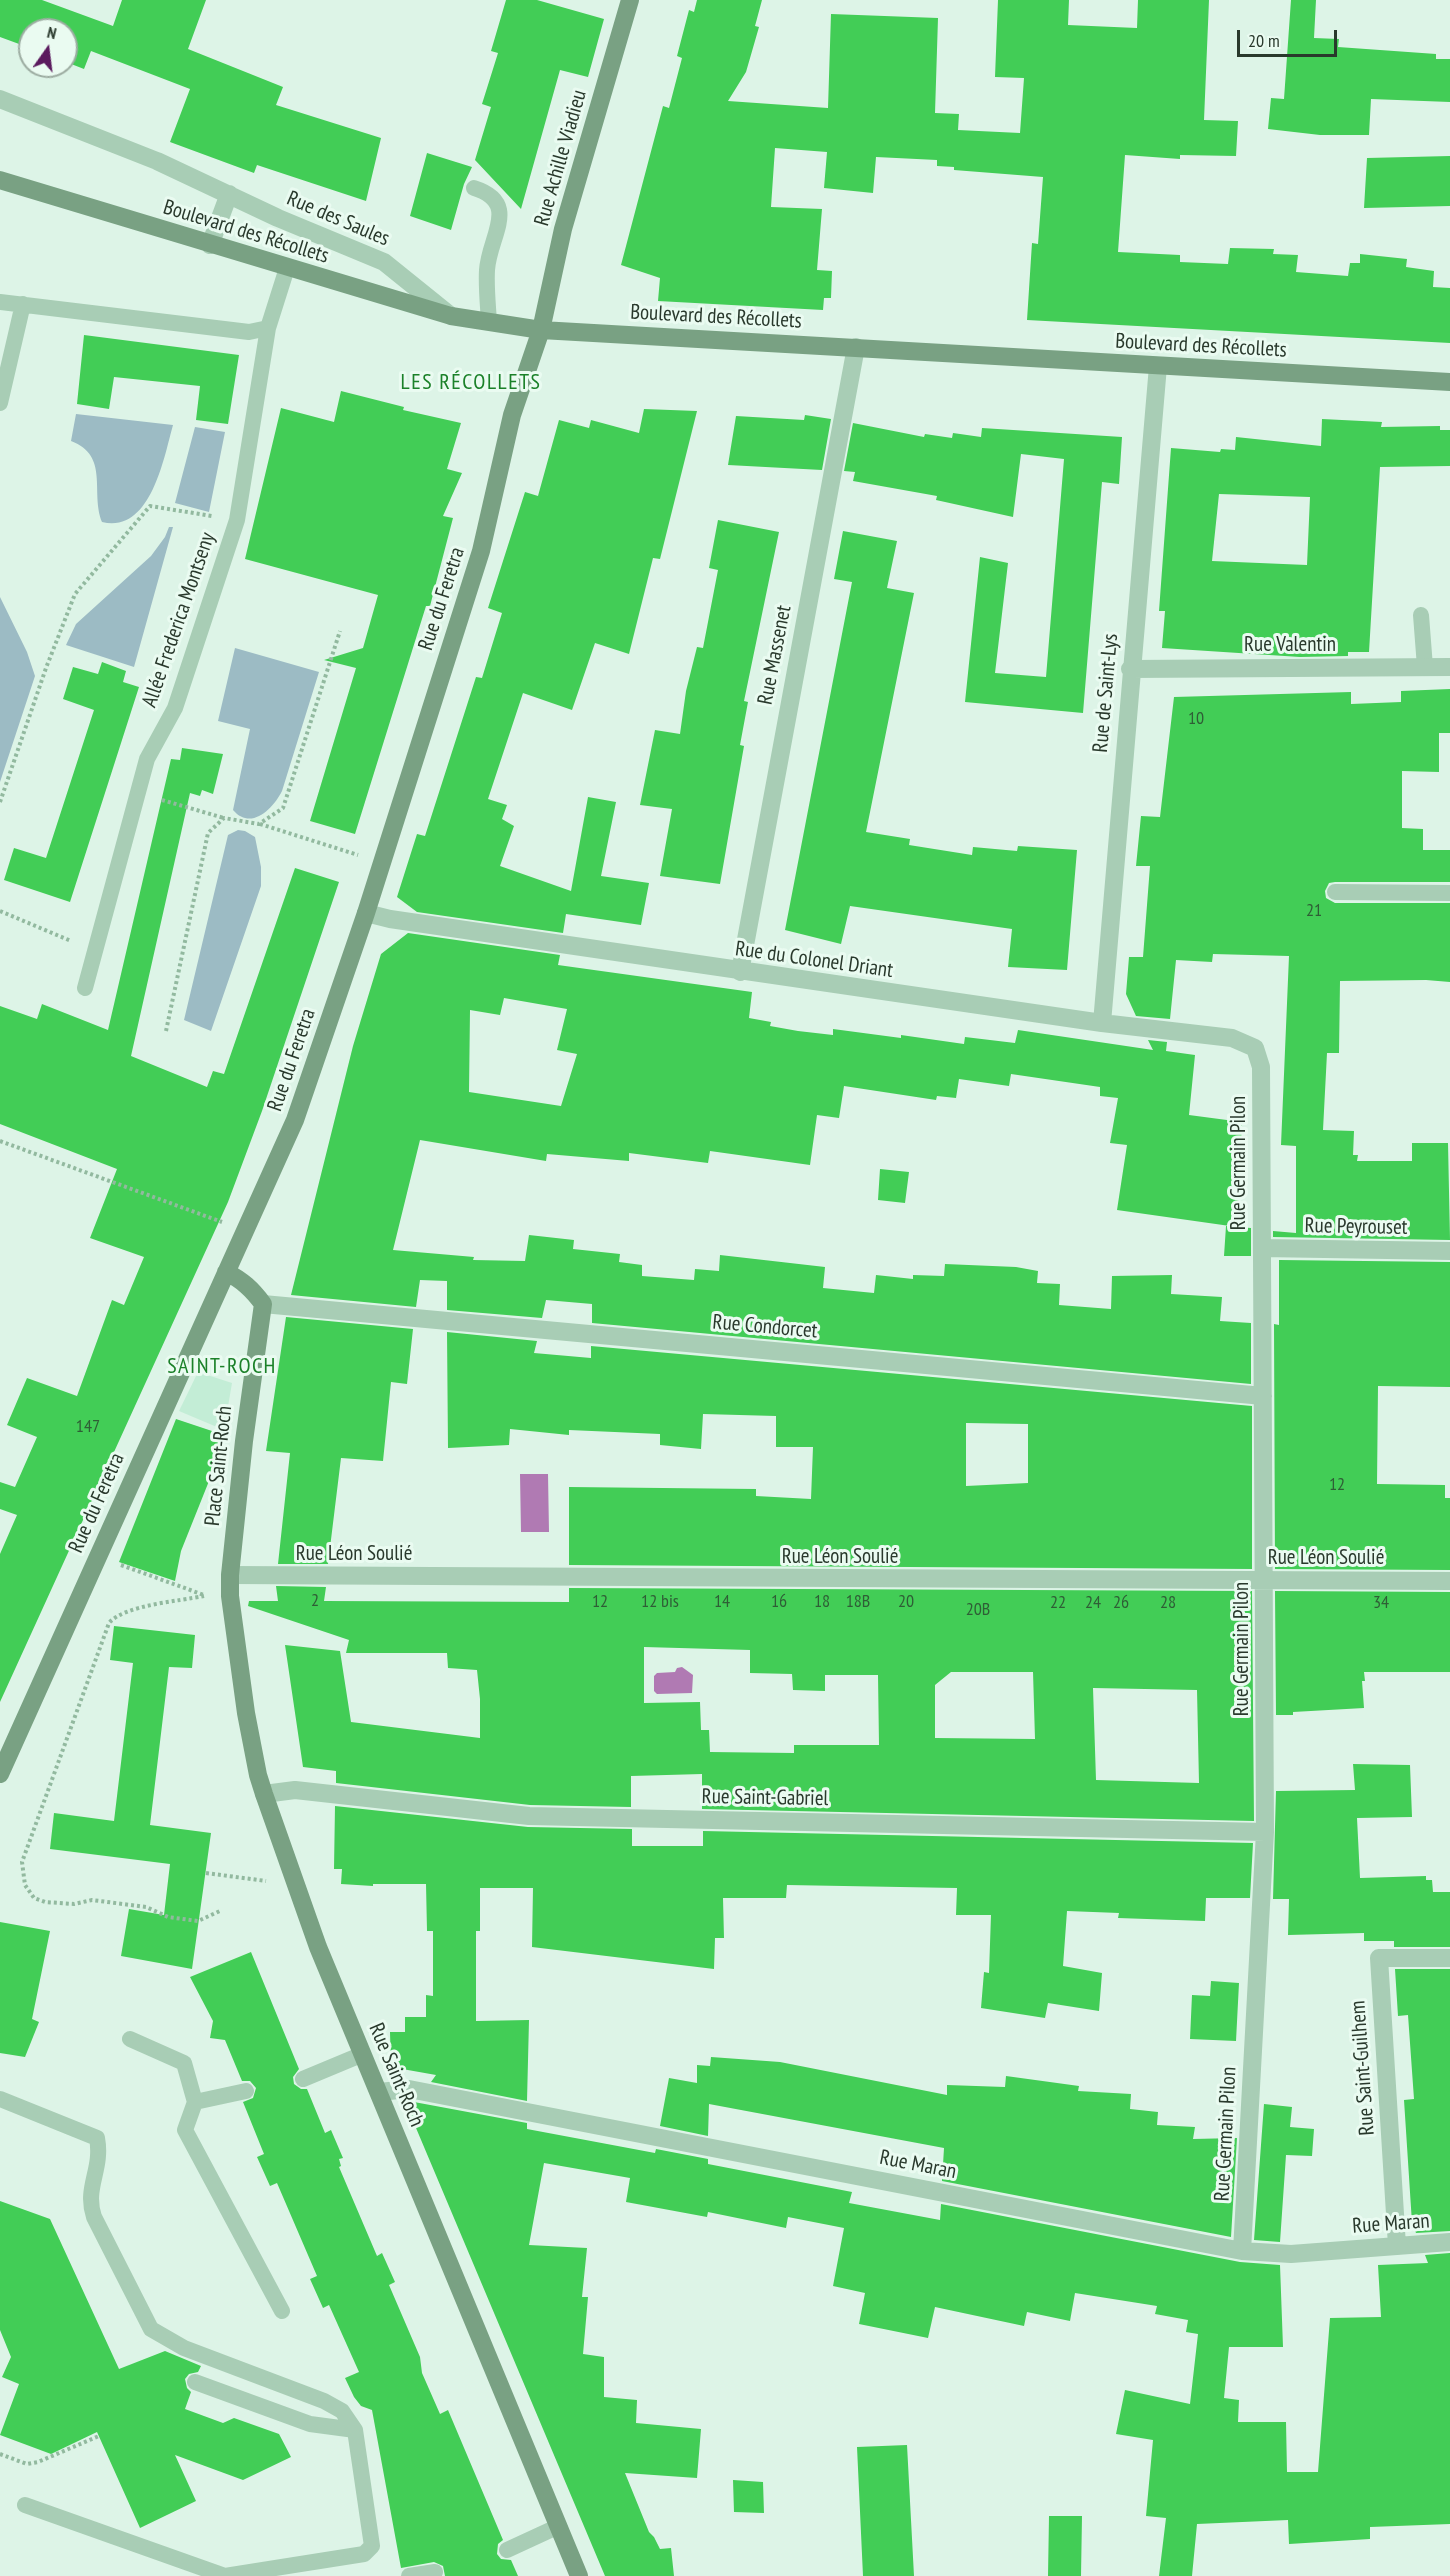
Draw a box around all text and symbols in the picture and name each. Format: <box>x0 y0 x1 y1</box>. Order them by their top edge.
north arrow <box>18 18 78 78</box>
scale bar <box>1240 18 1340 56</box>
text: N <box>45 22 58 43</box>
text: 20 m <box>1248 29 1280 52</box>
street label: Rue Achille Viadieu <box>530 87 592 229</box>
street label: Rue des Saules <box>283 186 393 252</box>
street label: Boulevard des Récollets <box>160 195 332 269</box>
street label: Boulevard des Récollets <box>630 300 802 334</box>
street label: Boulevard des Récollets <box>1115 329 1287 363</box>
district label: LES RÉCOLLETS <box>401 370 541 396</box>
street label: Allée Frederica Montseny <box>137 529 221 711</box>
street label: Rue du Feretra <box>414 544 470 654</box>
street label: Rue Massenet <box>753 603 797 707</box>
street label: Rue Valentin <box>1244 632 1336 658</box>
street label: Rue de Saint-Lys <box>1088 633 1124 753</box>
house number: 10 <box>1188 708 1204 730</box>
house number: 21 <box>1306 900 1322 922</box>
street label: Rue du Colonel Driant <box>734 936 894 984</box>
street label: Rue du Feretra <box>263 1005 321 1115</box>
street label: Rue Germain Pilon <box>1226 1096 1252 1230</box>
street label: Rue Peyrouset <box>1304 1214 1408 1240</box>
street label: Rue Condorcet <box>712 1310 818 1344</box>
district label: SAINT-ROCH <box>167 1354 277 1380</box>
street label: Place Saint-Roch <box>200 1405 238 1527</box>
house number: 147 <box>76 1416 100 1438</box>
street label: Rue du Feretra <box>64 1449 130 1557</box>
house number: 12 <box>1329 1474 1345 1496</box>
street label: Rue Léon Soulié <box>296 1541 412 1567</box>
street label: Rue Léon Soulié <box>782 1544 898 1570</box>
street label: Rue Léon Soulié <box>1268 1545 1384 1571</box>
street label: Rue Germain Pilon <box>1229 1582 1255 1716</box>
house number: 2 <box>311 1590 319 1612</box>
house number: 12 <box>592 1591 608 1613</box>
house number: 12 bis <box>641 1591 679 1613</box>
house number: 14 <box>714 1591 730 1613</box>
house number: 16 <box>771 1591 787 1613</box>
house number: 18 <box>814 1591 830 1613</box>
house number: 18B <box>846 1591 870 1613</box>
house number: 20 <box>898 1591 914 1613</box>
house number: 22 <box>1050 1592 1066 1614</box>
house number: 24 <box>1085 1592 1101 1614</box>
house number: 26 <box>1113 1592 1129 1614</box>
house number: 28 <box>1160 1592 1176 1614</box>
house number: 34 <box>1373 1592 1389 1614</box>
house number: 20B <box>966 1599 990 1621</box>
street label: Rue Saint-Gabriel <box>701 1784 829 1812</box>
street label: Rue Saint-Guilhem <box>1346 2000 1380 2136</box>
street label: Rue Saint-Roch <box>363 2019 429 2131</box>
street label: Rue Germain Pilon <box>1210 2066 1242 2202</box>
street label: Rue Maran <box>878 2145 958 2185</box>
street label: Rue Maran <box>1351 2209 1431 2239</box>

